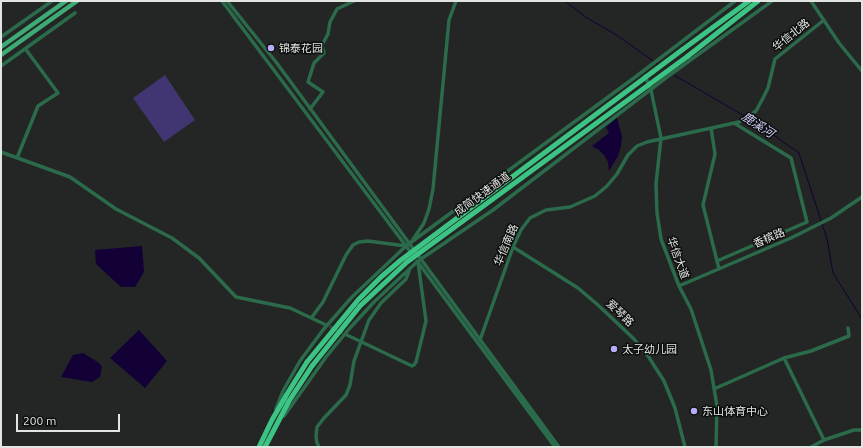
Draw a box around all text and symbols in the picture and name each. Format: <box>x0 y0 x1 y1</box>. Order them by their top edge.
street label: 华信北路 <box>770 16 812 54</box>
place label: 锦泰花园 <box>279 41 323 55</box>
marker: 锦泰花园 <box>266 43 276 53</box>
water label: 鹿溪河 <box>739 109 777 141</box>
street label: 成简快速通道 <box>451 169 513 219</box>
street label: 华信南路 <box>491 222 521 268</box>
street label: 香槟路 <box>751 225 787 251</box>
street label: 华信大道 <box>664 235 692 281</box>
street label: 爱琴路 <box>604 297 636 329</box>
place label: 太子幼儿园 <box>622 342 677 356</box>
marker: 太子幼儿园 <box>609 344 619 354</box>
place label: 东山体育中心 <box>702 404 768 418</box>
scale bar <box>18 406 122 432</box>
marker: 东山体育中心 <box>689 406 699 416</box>
text: 200 m <box>23 414 56 427</box>

